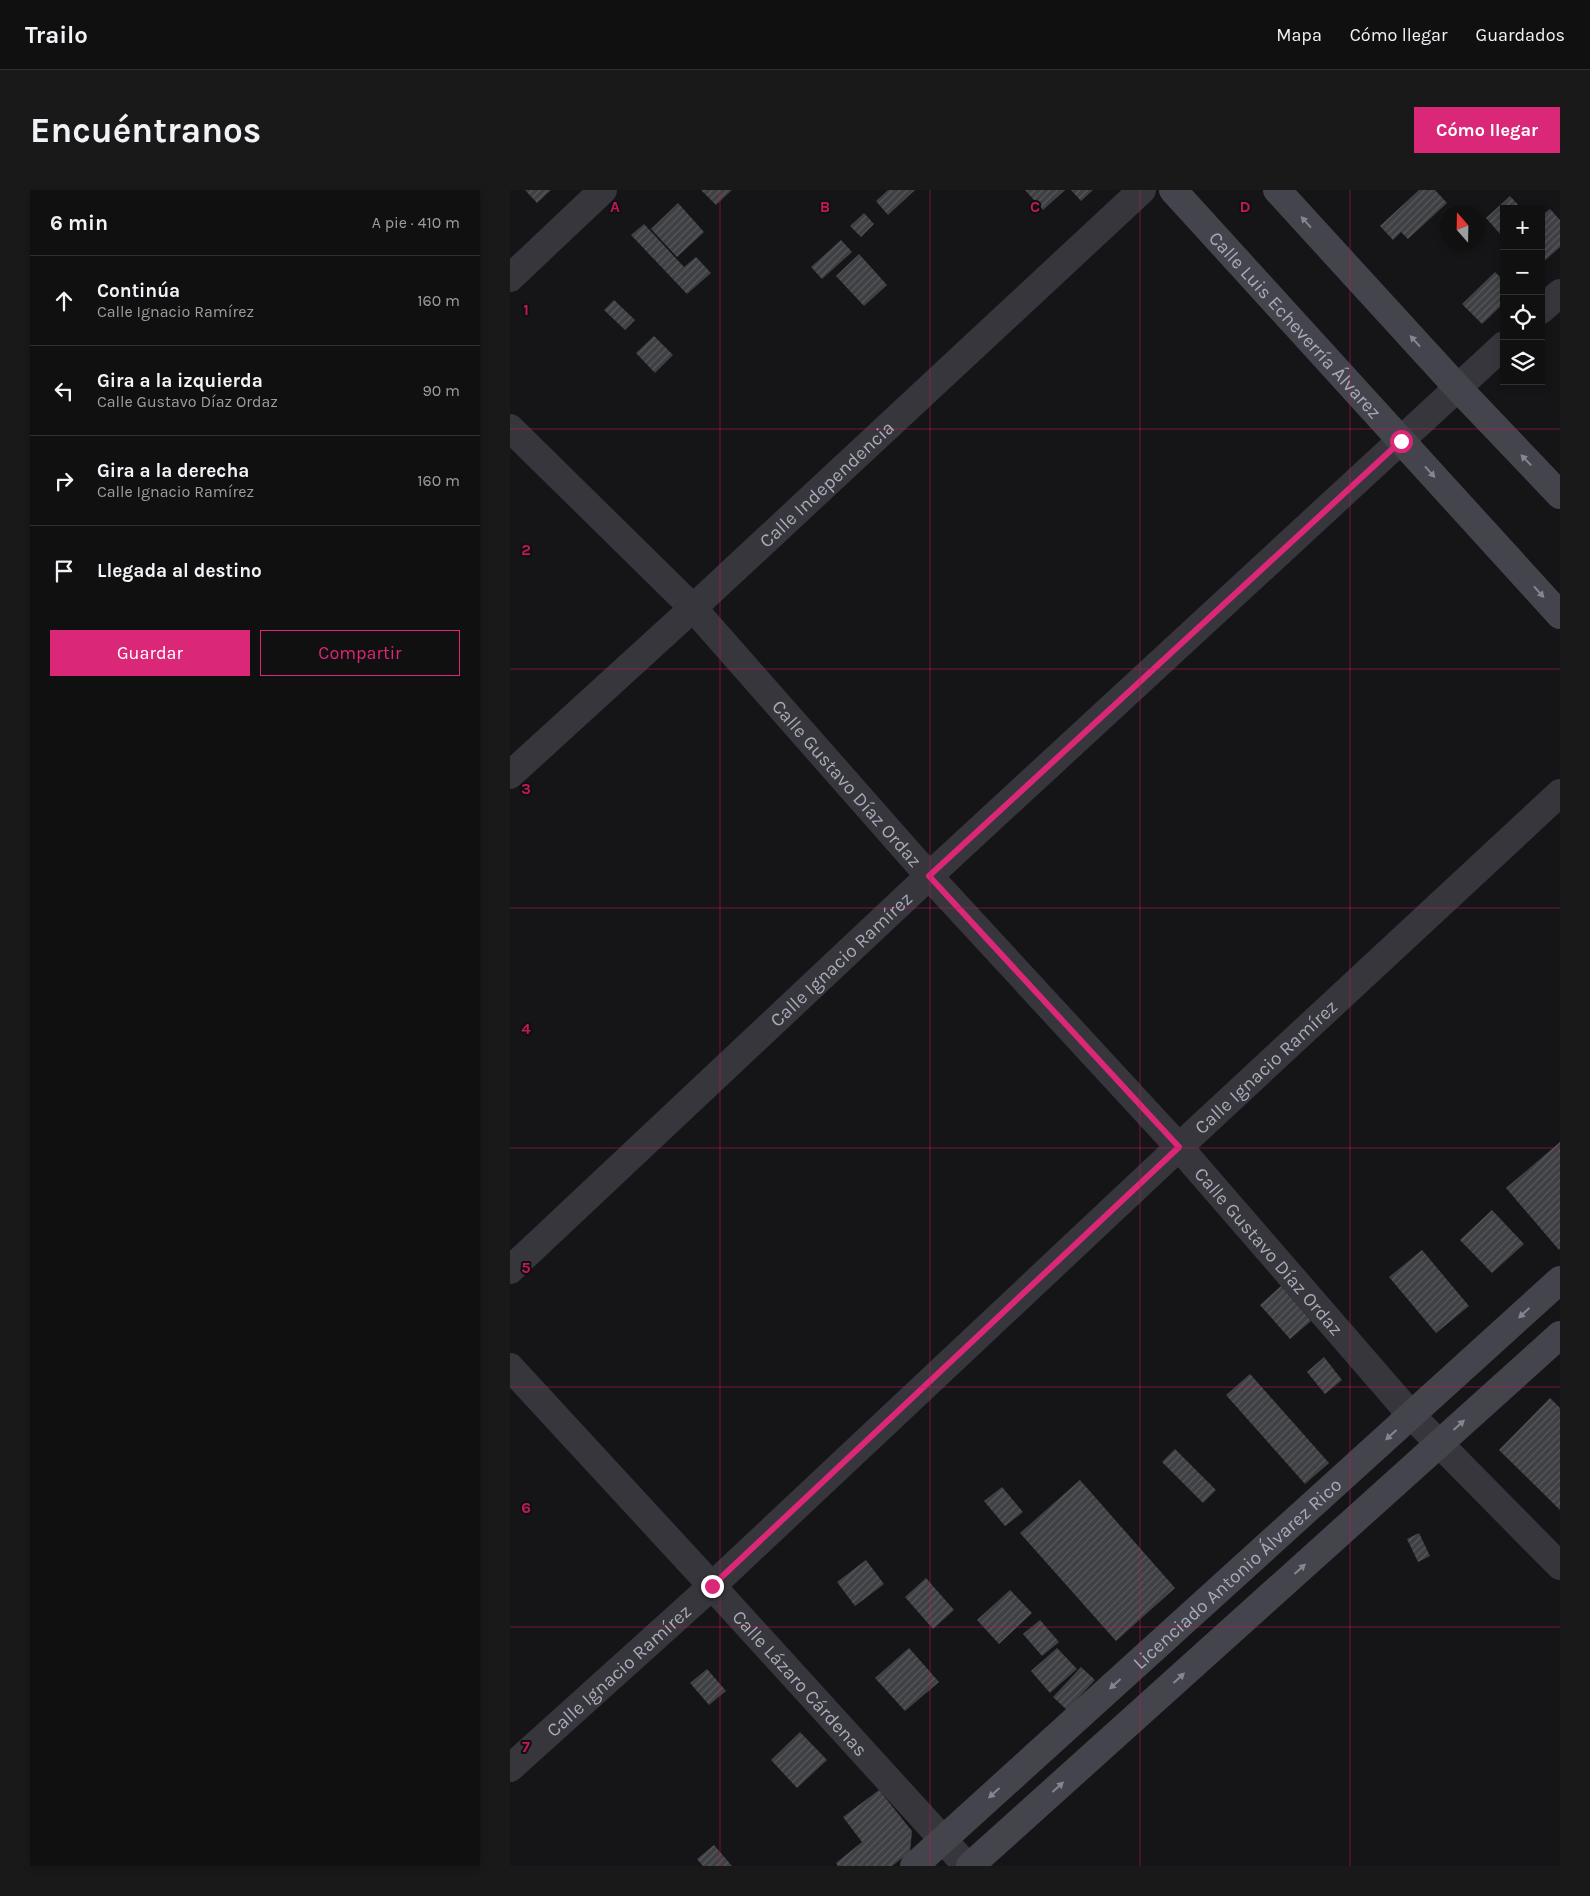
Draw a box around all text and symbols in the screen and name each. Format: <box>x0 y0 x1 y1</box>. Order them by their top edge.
text: Trailo <box>25 21 88 49</box>
text: Mapa <box>1276 24 1322 46</box>
text: Cómo llegar <box>1350 24 1448 46</box>
text: Guardados <box>1476 24 1565 46</box>
button: Cómo llegar <box>1414 107 1560 153</box>
text: Encuéntranos <box>30 110 261 151</box>
text: A <box>610 197 620 216</box>
text: B <box>820 197 830 216</box>
text: C <box>1030 197 1040 216</box>
text: D <box>1240 197 1251 216</box>
north arrow <box>1440 205 1485 250</box>
map controls <box>1500 205 1545 385</box>
button: + <box>1500 205 1545 250</box>
text: 6 min <box>50 211 108 235</box>
text: A pie · 410 m <box>372 213 460 232</box>
one-way arrow <box>1300 216 1312 228</box>
street label: Calle Luis Echeverría Álvarez <box>1204 227 1385 423</box>
button: − <box>1500 250 1545 295</box>
text: Continúa <box>97 280 180 302</box>
icon: ahead <box>50 287 78 315</box>
text: 160 m <box>417 291 460 310</box>
button: locate <box>1500 295 1545 340</box>
text: 1 <box>523 300 529 319</box>
text: Calle Ignacio Ramírez <box>97 302 254 321</box>
one-way arrow <box>1409 336 1421 348</box>
button: layers <box>1500 340 1545 385</box>
text: Gira a la izquierda <box>97 370 263 392</box>
icon: left <box>50 377 78 405</box>
text: 90 m <box>422 381 460 400</box>
text: Calle Gustavo Díaz Ordaz <box>97 392 278 411</box>
street label: Calle Independencia <box>755 417 899 552</box>
route start <box>1390 430 1413 453</box>
one-way arrow <box>1520 454 1532 466</box>
text: Gira a la derecha <box>97 460 249 482</box>
one-way arrow <box>1424 466 1436 478</box>
icon: right <box>50 467 78 495</box>
text: 160 m <box>417 471 460 490</box>
text: Calle Ignacio Ramírez <box>97 482 254 501</box>
text: 2 <box>521 540 531 559</box>
icon: arrive <box>50 557 78 585</box>
text: Llegada al destino <box>97 560 262 582</box>
one-way arrow <box>1533 586 1545 598</box>
button: Guardar <box>50 630 250 676</box>
button: Compartir <box>260 630 460 676</box>
street label: Calle Gustavo Díaz Ordaz <box>767 696 926 872</box>
text: 3 <box>521 779 531 798</box>
street label: Calle Ignacio Ramírez <box>766 888 917 1032</box>
street label: Calle Ignacio Ramírez <box>1190 996 1342 1139</box>
text: 4 <box>521 1019 531 1038</box>
street label: Calle Gustavo Díaz Ordaz <box>1190 1163 1347 1340</box>
text: 5 <box>521 1258 531 1277</box>
one-way arrow <box>1519 1307 1531 1319</box>
one-way arrow <box>1453 1420 1466 1431</box>
one-way arrow <box>1386 1429 1398 1441</box>
street label: Licenciado Antonio Álvarez Rico <box>1129 1474 1346 1674</box>
text: 6 <box>521 1498 531 1517</box>
one-way arrow <box>1293 1563 1305 1575</box>
route end <box>701 1575 724 1598</box>
street label: Calle Ignacio Ramírez <box>542 1600 696 1742</box>
street label: Calle Lázaro Cárdenas <box>728 1606 871 1761</box>
one-way arrow <box>1172 1672 1184 1684</box>
one-way arrow <box>1109 1678 1121 1690</box>
text: 7 <box>522 1737 530 1756</box>
one-way arrow <box>1051 1781 1064 1792</box>
one-way arrow <box>989 1787 1001 1799</box>

